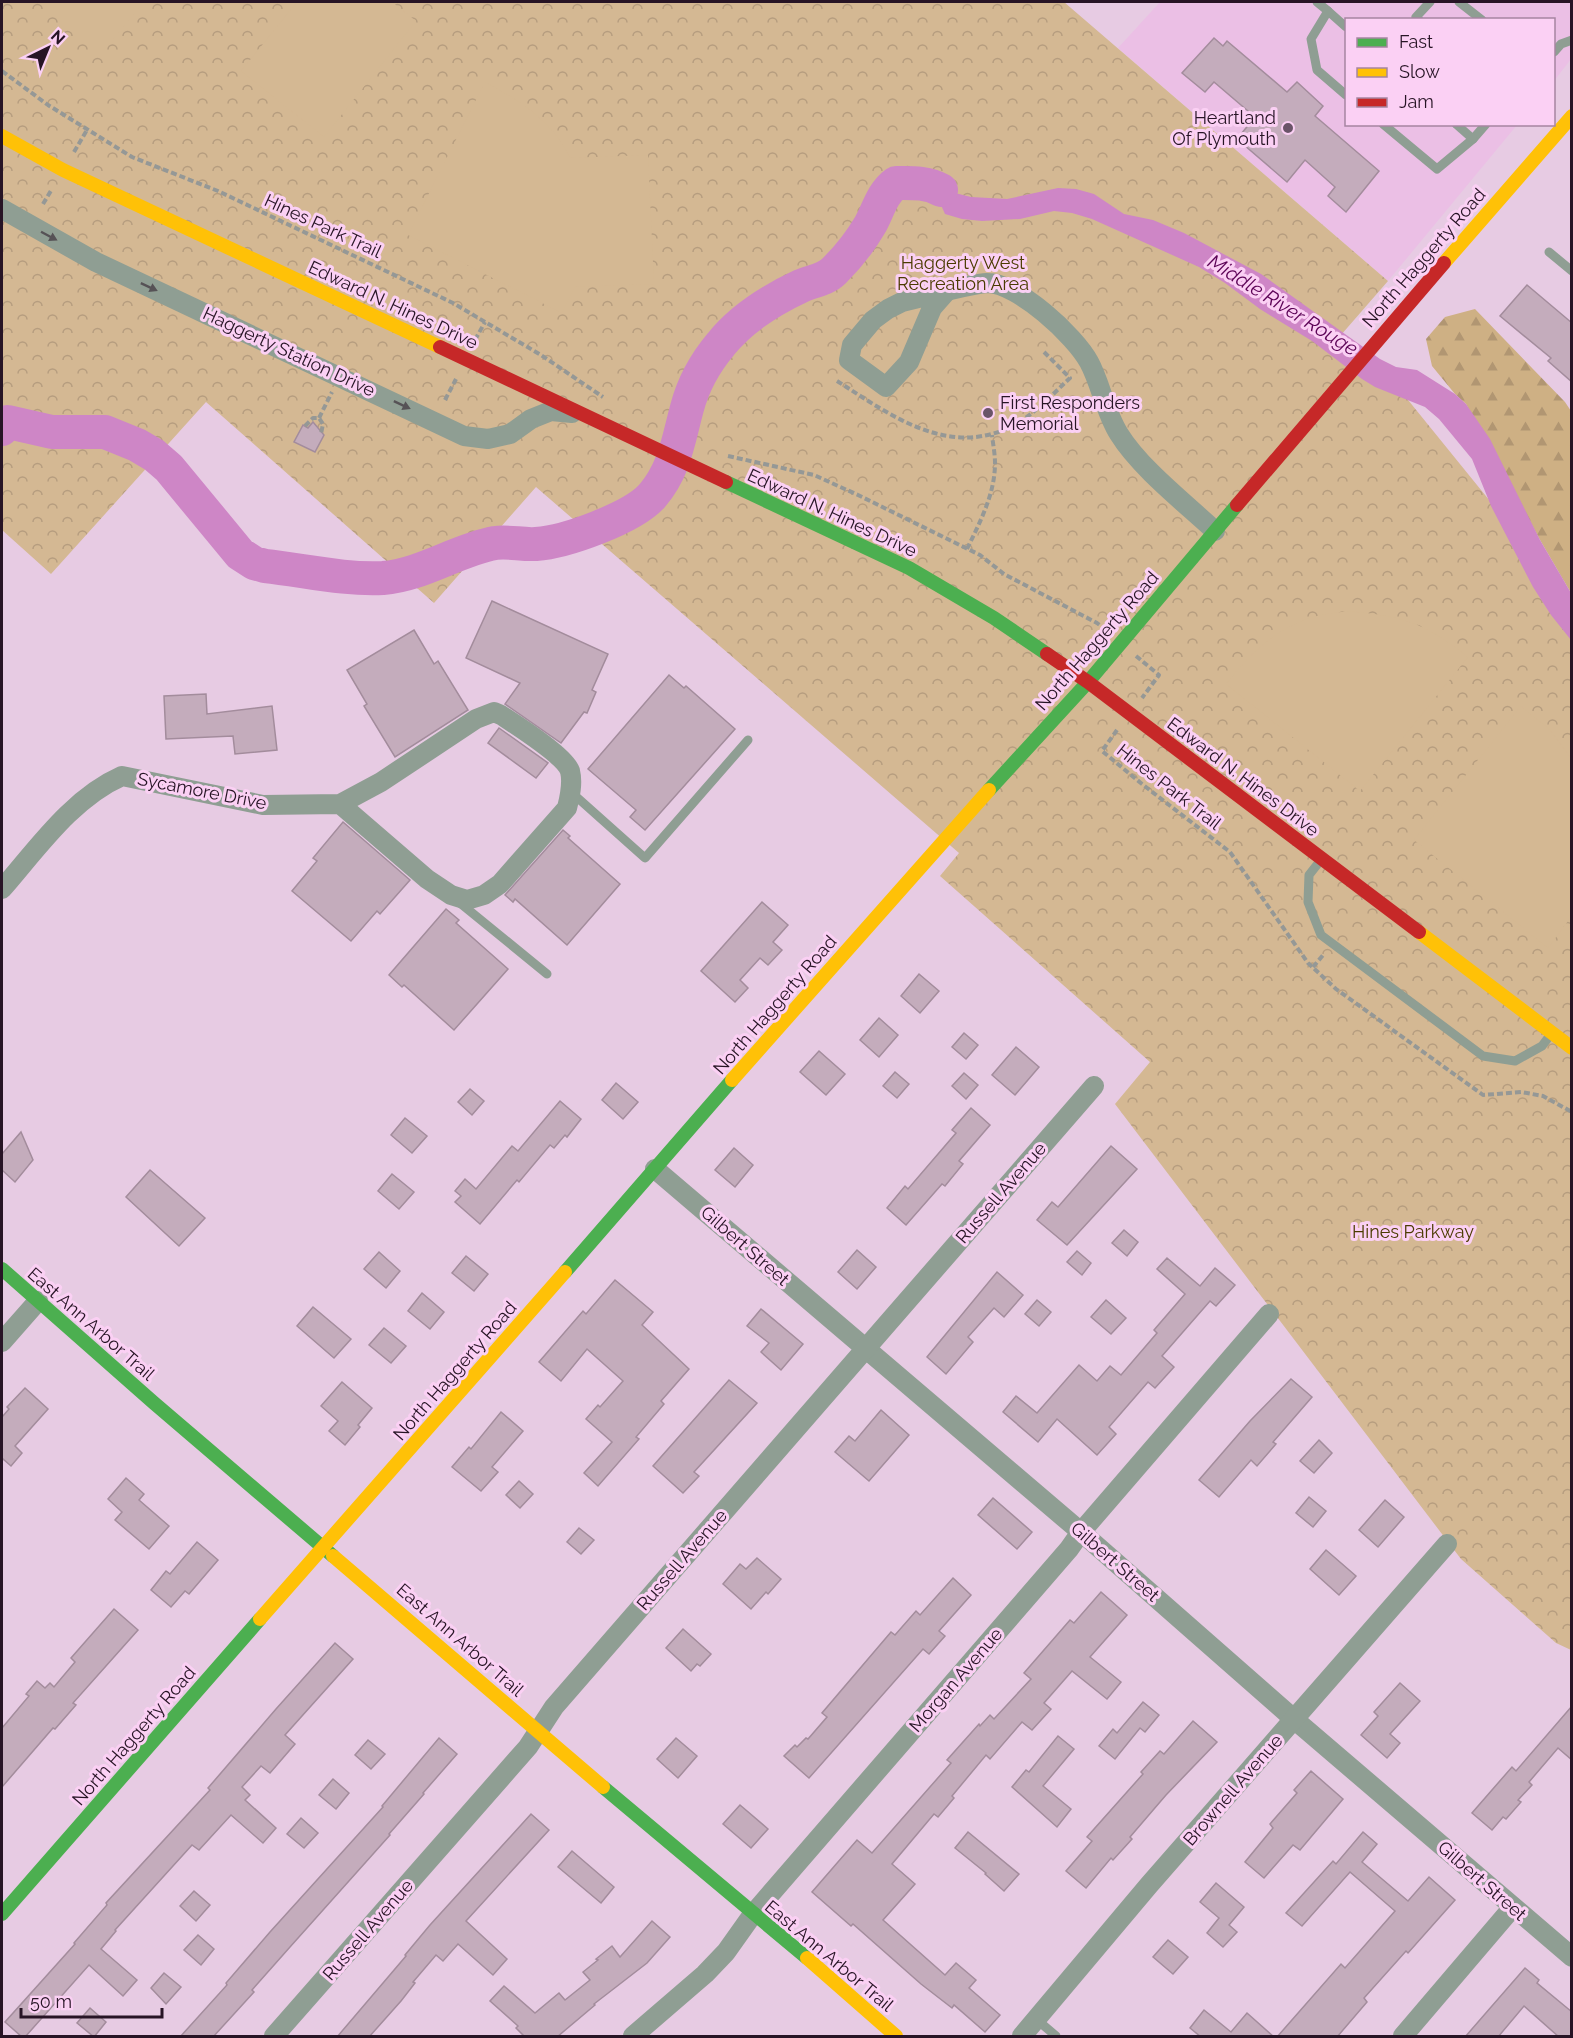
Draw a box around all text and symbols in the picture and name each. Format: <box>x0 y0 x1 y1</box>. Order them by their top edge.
north arrow <box>18 18 78 78</box>
legend <box>1345 18 1555 126</box>
text: N <box>47 26 69 49</box>
text: Fast <box>1399 31 1433 52</box>
text: Slow <box>1399 61 1440 82</box>
text: Jam <box>1399 91 1434 112</box>
place label: Heartland Of Plymouth <box>1172 107 1276 149</box>
marker: Heartland Of Plymouth <box>1281 121 1295 135</box>
street label: North Haggerty Road <box>1358 184 1490 331</box>
street label: Hines Park Trail <box>261 189 385 262</box>
one-way arrow <box>40 231 57 241</box>
water label: Middle River Rouge <box>1204 249 1363 361</box>
park label: Haggerty West Recreation Area <box>897 252 1029 294</box>
street label: Edward N. Hines Drive <box>305 256 482 353</box>
one-way arrow <box>141 282 158 291</box>
street label: Haggerty Station Drive <box>200 302 379 401</box>
place label: First Responders Memorial <box>1000 392 1140 434</box>
one-way arrow <box>393 401 410 410</box>
marker: First Responders Memorial <box>981 406 995 420</box>
street label: Edward N. Hines Drive <box>744 464 921 561</box>
street label: North Haggerty Road <box>1031 567 1163 714</box>
street label: Edward N. Hines Drive <box>1163 713 1324 841</box>
street label: Hines Park Trail <box>1113 739 1226 834</box>
street label: Sycamore Drive <box>136 768 269 813</box>
street label: North Haggerty Road <box>709 931 841 1078</box>
street label: Russell Avenue <box>951 1138 1050 1247</box>
street label: Gilbert Street <box>697 1202 794 1290</box>
park label: Hines Parkway <box>1352 1221 1474 1242</box>
street label: East Ann Arbor Trail <box>24 1263 159 1384</box>
street label: North Haggerty Road <box>389 1297 521 1444</box>
street label: Russell Avenue <box>632 1505 731 1614</box>
street label: Gilbert Street <box>1067 1518 1164 1606</box>
street label: East Ann Arbor Trail <box>393 1579 528 1700</box>
street label: Morgan Avenue <box>905 1623 1007 1736</box>
street label: North Haggerty Road <box>68 1662 200 1809</box>
street label: Brownell Avenue <box>1179 1729 1287 1850</box>
street label: Gilbert Street <box>1434 1837 1531 1925</box>
street label: Russell Avenue <box>318 1875 417 1984</box>
street label: East Ann Arbor Trail <box>761 1896 898 2016</box>
scale bar <box>21 1981 162 2019</box>
text: 50 m <box>30 1991 72 2012</box>

